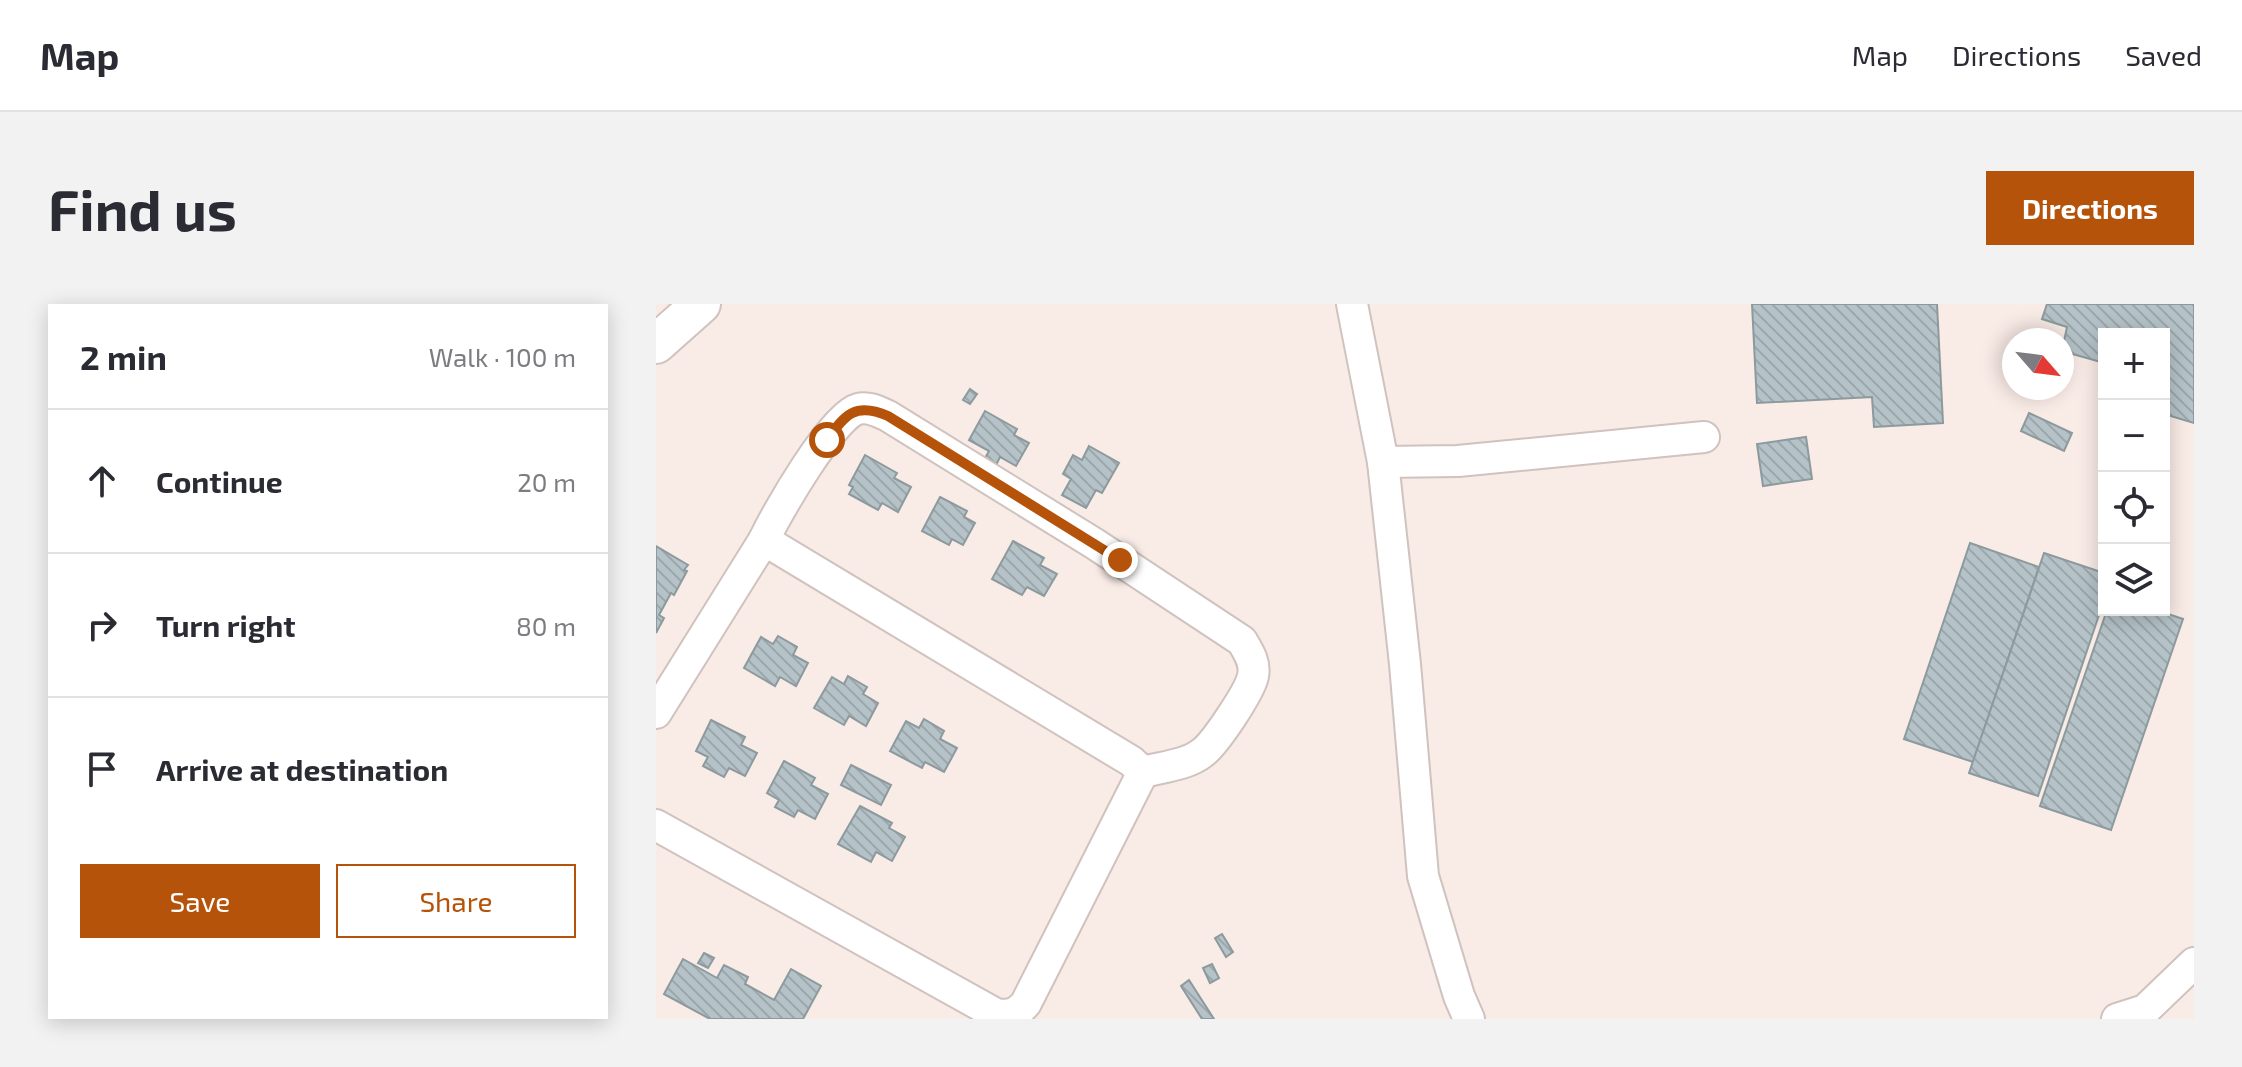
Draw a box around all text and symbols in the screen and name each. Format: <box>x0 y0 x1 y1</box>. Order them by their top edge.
text: Map <box>40 32 119 78</box>
text: Map <box>1852 38 1908 72</box>
text: Directions <box>1952 38 2081 72</box>
text: Saved <box>2125 38 2202 72</box>
button: Directions <box>1986 171 2194 245</box>
text: Find us <box>48 175 237 242</box>
north arrow <box>2002 328 2074 400</box>
map controls <box>2098 328 2170 616</box>
button: + <box>2098 328 2170 400</box>
text: 2 min <box>80 336 167 377</box>
text: Walk · 100 m <box>429 341 576 372</box>
button: − <box>2098 400 2170 472</box>
route start <box>809 422 845 458</box>
icon: ahead <box>80 459 124 503</box>
text: Continue <box>156 463 283 499</box>
text: 20 m <box>517 466 576 497</box>
button: locate <box>2098 472 2170 544</box>
route end <box>1102 542 1138 578</box>
button: layers <box>2098 544 2170 616</box>
icon: right <box>80 603 124 647</box>
text: Turn right <box>156 607 296 643</box>
text: 80 m <box>516 610 576 641</box>
icon: arrive <box>80 747 124 791</box>
text: Arrive at destination <box>156 751 448 787</box>
button: Save <box>80 864 320 938</box>
button: Share <box>336 864 576 938</box>

